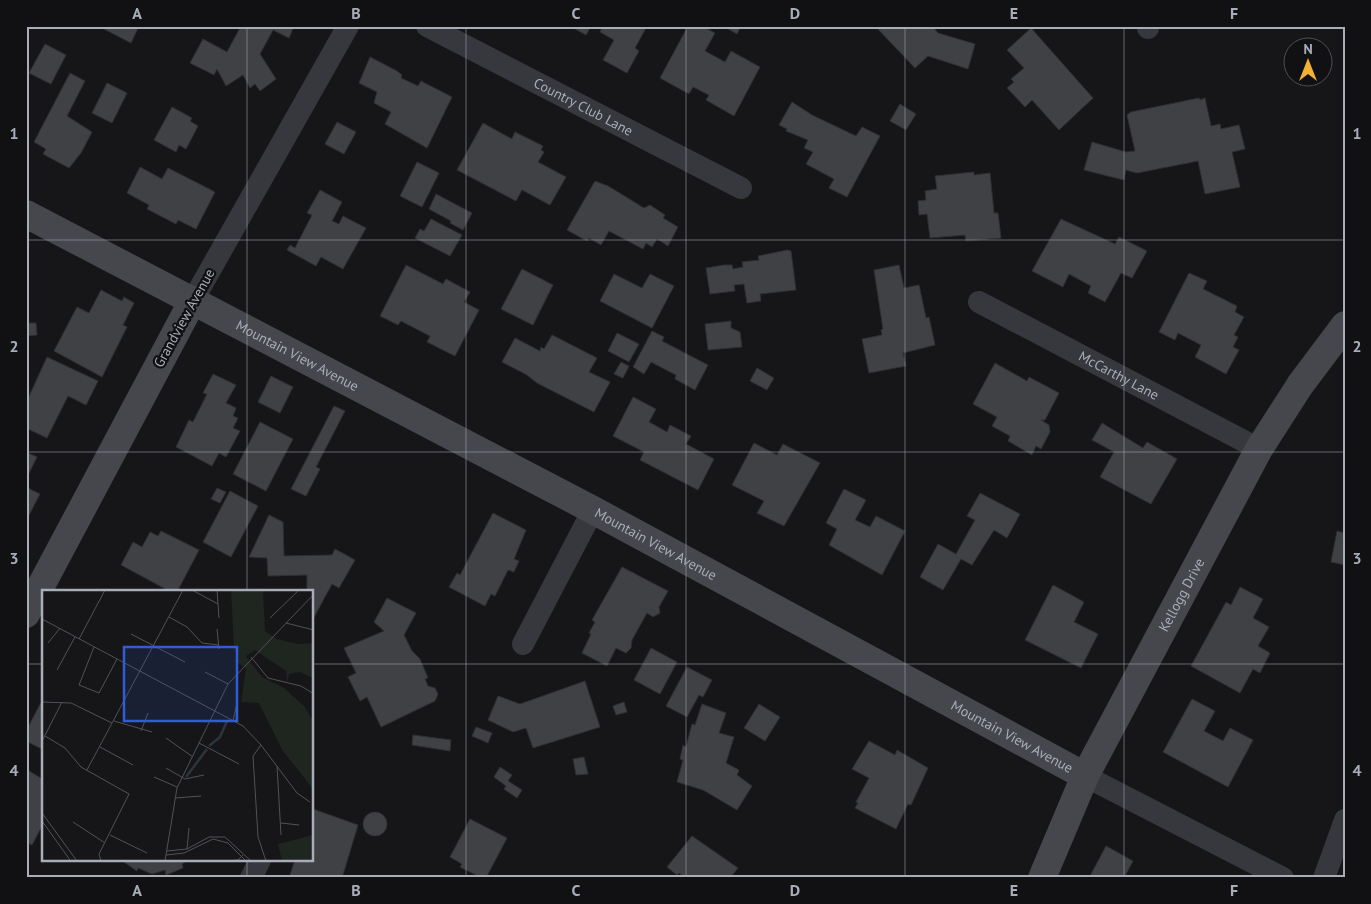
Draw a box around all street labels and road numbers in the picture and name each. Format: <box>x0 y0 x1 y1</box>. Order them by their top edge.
street label: Country Club Lane <box>531 74 636 140</box>
street label: Grandview Avenue <box>149 266 219 370</box>
street label: Mountain View Avenue <box>233 316 362 395</box>
street label: McCarthy Lane <box>1076 347 1162 404</box>
street label: Mountain View Avenue <box>592 504 720 584</box>
street label: Kellogg Drive <box>1154 555 1208 635</box>
street label: Mountain View Avenue <box>948 696 1076 777</box>

